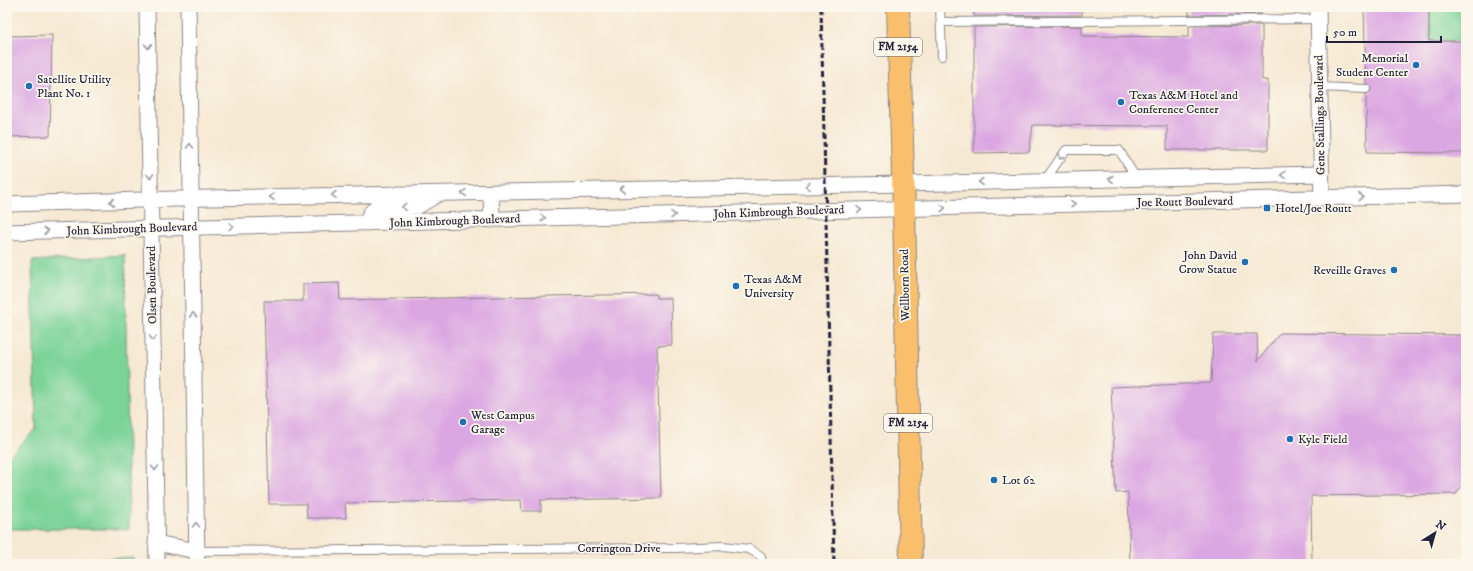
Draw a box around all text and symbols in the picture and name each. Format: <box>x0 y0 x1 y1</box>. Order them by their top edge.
scale bar <box>1327 18 1441 44</box>
text: 50 m <box>1333 25 1357 40</box>
road number: FM 2154 <box>874 38 922 56</box>
one-way arrow <box>143 43 152 49</box>
place label: Memorial Student Center <box>1336 51 1409 80</box>
street label: Gene Stallings Boulevard <box>1311 55 1329 175</box>
marker: Memorial Student Center <box>1411 60 1421 70</box>
place label: Satellite Utility Plant No. 1 <box>37 72 111 101</box>
marker: Satellite Utility Plant No. 1 <box>24 81 34 91</box>
place label: Texas A&M Hotel and Conference Center <box>1129 88 1238 117</box>
marker: Texas A&M Hotel and Conference Center <box>1116 97 1126 107</box>
one-way arrow <box>186 143 194 149</box>
one-way arrow <box>1058 153 1066 160</box>
one-way arrow <box>1280 171 1286 179</box>
one-way arrow <box>146 173 155 179</box>
one-way arrow <box>1108 174 1114 183</box>
one-way arrow <box>978 178 984 186</box>
one-way arrow <box>805 181 811 190</box>
one-way arrow <box>619 185 625 194</box>
one-way arrow <box>461 189 467 197</box>
one-way arrow <box>331 191 337 200</box>
one-way arrow <box>269 193 275 201</box>
one-way arrow <box>1358 193 1364 202</box>
street label: Joe Routt Boulevard <box>1136 194 1233 210</box>
one-way arrow <box>109 198 115 206</box>
one-way arrow <box>1070 200 1076 208</box>
place label: Hotel/Joe Routt <box>1275 201 1352 216</box>
one-way arrow <box>401 202 407 211</box>
street label: John Kimbrough Boulevard <box>712 202 845 222</box>
one-way arrow <box>940 203 946 212</box>
marker: Hotel/Joe Routt <box>1262 203 1272 213</box>
one-way arrow <box>856 206 862 214</box>
street label: John Kimbrough Boulevard <box>388 211 521 231</box>
one-way arrow <box>670 211 676 219</box>
one-way arrow <box>540 214 546 223</box>
street label: John Kimbrough Boulevard <box>65 219 198 239</box>
one-way arrow <box>228 222 234 230</box>
one-way arrow <box>43 227 49 236</box>
street label: Olsen Boulevard <box>144 246 160 324</box>
place label: John David Crow Statue <box>1179 248 1237 277</box>
street label: Wellborn Road <box>897 249 913 322</box>
marker: John David Crow Statue <box>1240 257 1250 267</box>
place label: Reveille Graves <box>1313 263 1386 278</box>
marker: Reveille Graves <box>1389 265 1399 275</box>
place label: Texas A&M University <box>744 272 802 301</box>
marker: Texas A&M University <box>731 281 741 291</box>
one-way arrow <box>189 312 197 318</box>
one-way arrow <box>149 335 157 341</box>
place label: West Campus Garage <box>470 408 535 437</box>
road number: FM 2154 <box>884 414 932 432</box>
marker: West Campus Garage <box>458 417 468 427</box>
place label: Kyle Field <box>1298 432 1348 447</box>
marker: Kyle Field <box>1285 434 1295 444</box>
one-way arrow <box>151 465 159 471</box>
place label: Lot 62 <box>1002 473 1035 488</box>
marker: Lot 62 <box>989 475 999 485</box>
north arrow <box>1415 513 1455 553</box>
text: N <box>1433 518 1448 534</box>
one-way arrow <box>192 522 200 528</box>
street label: Corrington Drive <box>577 541 661 556</box>

